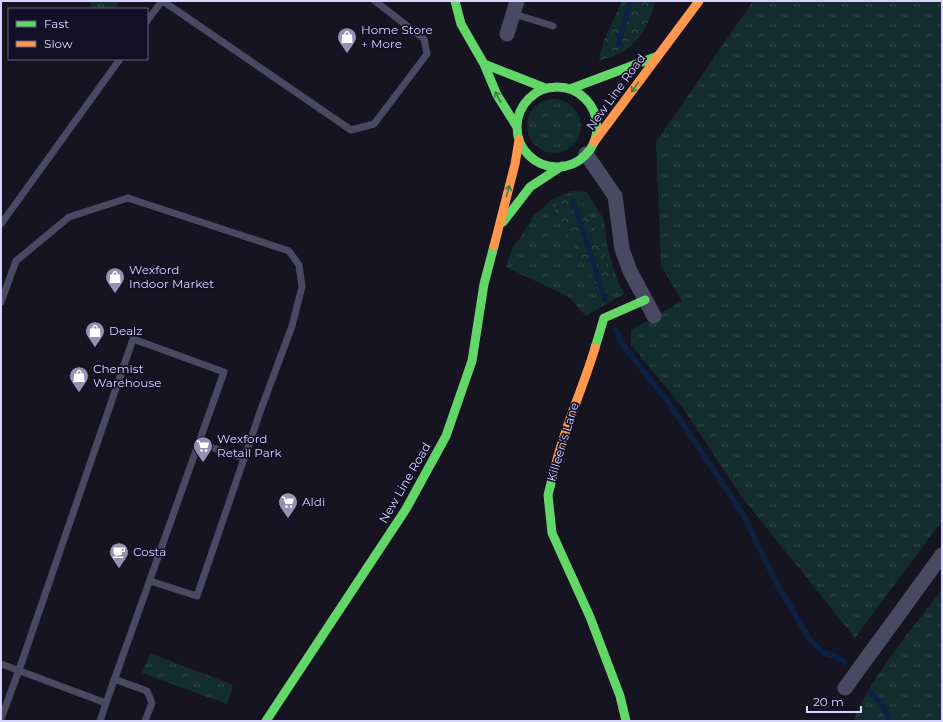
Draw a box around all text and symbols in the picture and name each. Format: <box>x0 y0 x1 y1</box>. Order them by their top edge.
legend <box>8 8 148 60</box>
text: Fast <box>44 16 69 31</box>
place label: Home Store + More <box>361 22 433 51</box>
shop icon: Home Store + More <box>336 26 358 54</box>
text: Slow <box>44 36 73 51</box>
street label: New Line Road <box>583 51 648 133</box>
one-way arrow <box>631 82 640 93</box>
one-way arrow <box>494 91 501 103</box>
one-way arrow <box>505 184 512 197</box>
place label: Wexford Indoor Market <box>129 262 214 291</box>
shop icon: Wexford Indoor Market <box>104 266 126 294</box>
shop icon: Dealz <box>84 320 106 348</box>
place label: Dealz <box>109 323 142 338</box>
place label: Chemist Warehouse <box>93 361 161 390</box>
shop icon: Chemist Warehouse <box>68 365 90 393</box>
street label: Killeen's Lane <box>543 401 582 483</box>
place label: Wexford Retail Park <box>217 431 282 460</box>
supermarket icon: Wexford Retail Park <box>192 435 214 463</box>
street label: New Line Road <box>375 440 434 526</box>
supermarket icon: Aldi <box>277 491 299 519</box>
place label: Aldi <box>302 494 325 509</box>
cafe icon: Costa <box>108 541 130 569</box>
place label: Costa <box>133 544 166 559</box>
scale bar <box>807 688 861 714</box>
text: 20 m <box>813 694 844 709</box>

